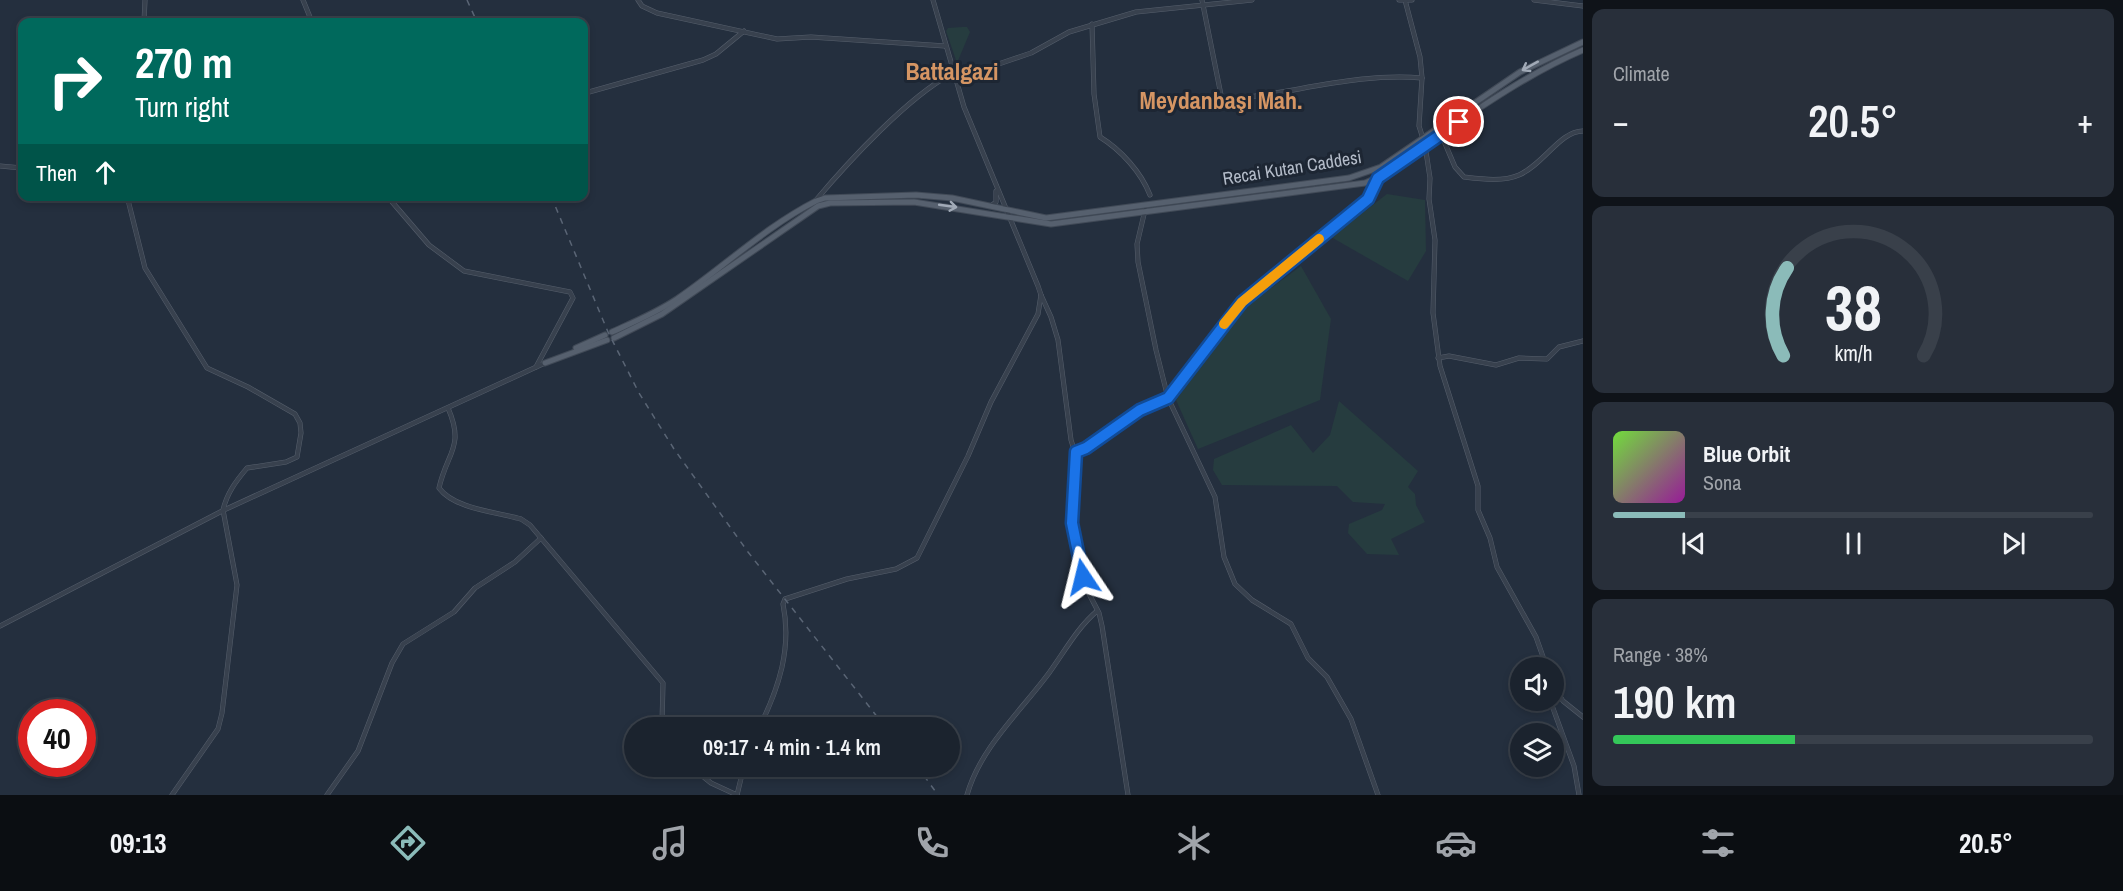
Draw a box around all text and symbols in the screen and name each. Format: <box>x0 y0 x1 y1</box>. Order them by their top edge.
text: 270 m <box>135 35 233 91</box>
icon: right <box>36 42 114 120</box>
district label: Battalgazi <box>906 55 998 87</box>
one-way arrow <box>1522 60 1539 72</box>
text: Climate <box>1613 60 1670 87</box>
district label: Meydanbaşı Mah. <box>1140 84 1302 116</box>
text: Turn right <box>135 89 229 125</box>
text: 20.5° <box>1808 90 1898 151</box>
pin <box>1433 96 1484 147</box>
text: − <box>1613 99 1629 143</box>
text: + <box>2077 99 2093 143</box>
icon: arrive <box>1442 105 1475 138</box>
street label: Recai Kutan Caddesi <box>1221 144 1363 191</box>
icon: ahead <box>89 156 122 189</box>
text: Then <box>36 158 77 188</box>
one-way arrow <box>937 200 957 211</box>
text: 38 <box>1825 265 1881 349</box>
text: km/h <box>1834 340 1872 369</box>
text: Blue Orbit <box>1703 439 1790 469</box>
text: Sona <box>1703 469 1741 496</box>
icon: previous <box>1677 527 1710 560</box>
icon: pause <box>1837 527 1870 560</box>
icon: next <box>1997 527 2030 560</box>
position arrow <box>1051 545 1115 609</box>
text: Range · 38% <box>1613 641 1708 668</box>
map controls <box>1510 657 1564 777</box>
button: sound <box>1510 657 1564 711</box>
text: 190 km <box>1613 671 1737 732</box>
speed limit sign: 40 <box>18 699 96 777</box>
button: layers <box>1510 723 1564 777</box>
text: 09:17 · 4 min · 1.4 km <box>703 732 881 762</box>
icon: directions <box>387 822 429 864</box>
icon: music <box>649 822 691 864</box>
icon: phone <box>911 822 953 864</box>
icon: climate <box>1173 822 1215 864</box>
icon: car <box>1435 822 1477 864</box>
icon: filters <box>1697 822 1739 864</box>
text: 09:13 <box>110 825 167 861</box>
text: 20.5° <box>1959 825 2013 861</box>

